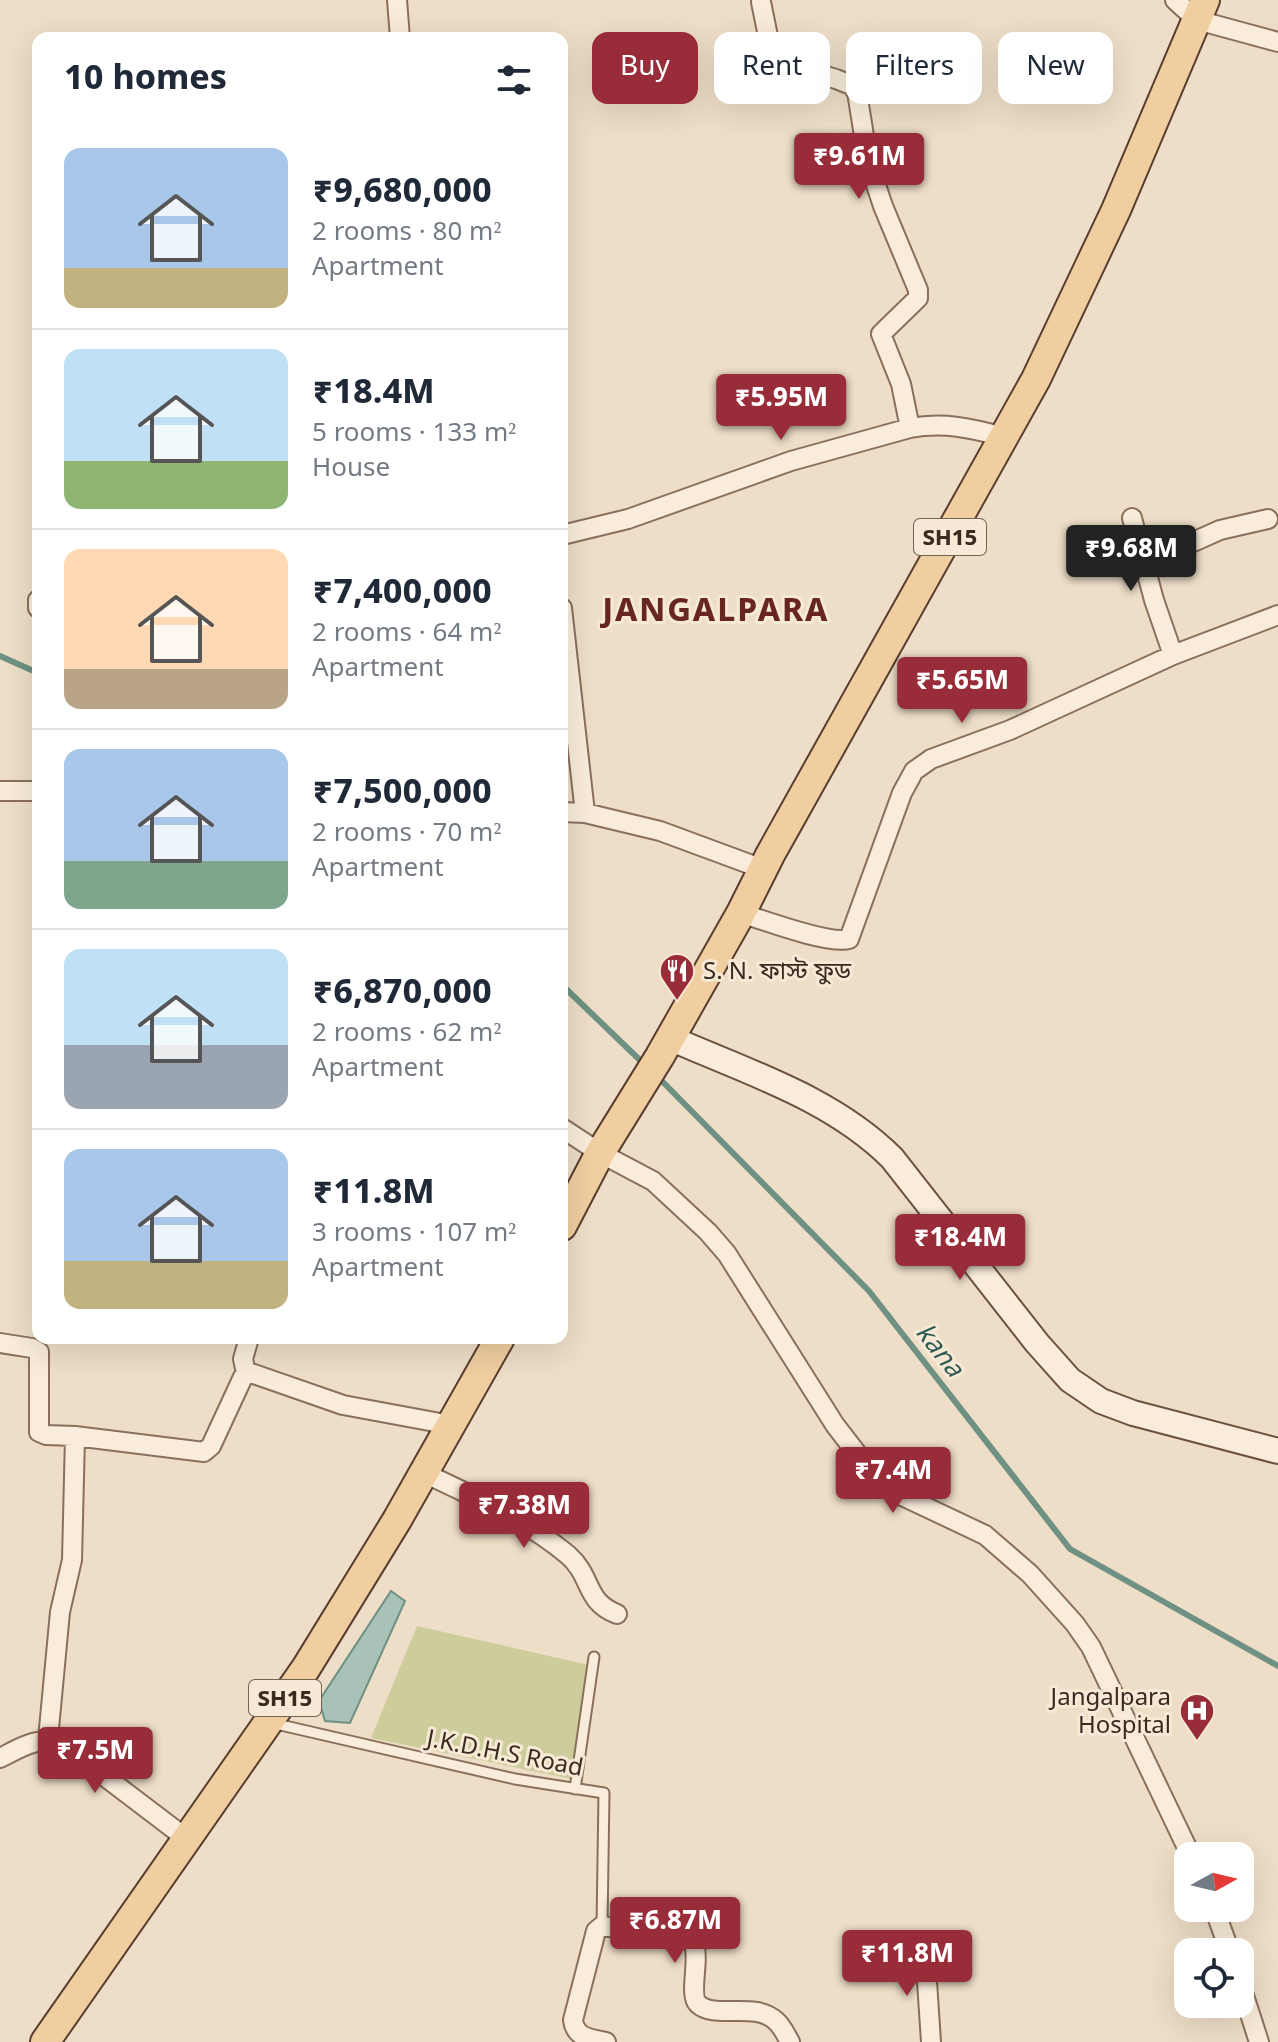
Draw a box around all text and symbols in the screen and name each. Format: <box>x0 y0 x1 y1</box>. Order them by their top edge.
chip: Buy <box>592 32 698 104</box>
chip: Rent <box>714 32 830 104</box>
chip: Filters <box>846 32 982 104</box>
chip: New <box>998 32 1113 104</box>
text: 10 homes <box>64 58 227 103</box>
icon: filters <box>492 58 536 102</box>
pin: ₹9.61M <box>794 133 924 201</box>
text: ₹9.61M <box>812 141 906 176</box>
text: ₹9,680,000 <box>312 171 492 216</box>
icon: home <box>128 180 224 276</box>
text: 2 rooms · 80 m² <box>312 216 501 251</box>
text: Apartment <box>312 251 444 286</box>
text: ₹18.4M <box>312 372 434 417</box>
pin: ₹5.95M <box>716 374 846 442</box>
icon: home <box>128 381 224 477</box>
text: ₹5.95M <box>734 382 828 417</box>
text: 5 rooms · 133 m² <box>312 417 516 452</box>
text: House <box>312 452 390 487</box>
road number: SH15 <box>914 519 986 555</box>
pin: ₹9.68M <box>1066 525 1196 593</box>
text: ₹9.68M <box>1084 533 1178 568</box>
text: ₹7,400,000 <box>312 572 492 617</box>
icon: home <box>128 581 224 677</box>
district label: JANGALPARA <box>599 592 830 634</box>
text: 2 rooms · 64 m² <box>312 617 501 652</box>
text: Apartment <box>312 652 444 687</box>
pin: ₹5.65M <box>897 657 1027 725</box>
text: ₹5.65M <box>915 665 1009 700</box>
text: ₹7,500,000 <box>312 772 492 817</box>
icon: home <box>128 781 224 877</box>
text: 2 rooms · 70 m² <box>312 817 501 852</box>
text: Apartment <box>312 852 444 887</box>
restaurant icon: S. N. ফাস্ট ফুড <box>658 952 696 1002</box>
place label: S. N. ফাস্ট ফুড <box>703 957 852 989</box>
text: ₹6,870,000 <box>312 972 492 1017</box>
icon: home <box>128 981 224 1077</box>
text: 2 rooms · 62 m² <box>312 1017 501 1052</box>
text: Apartment <box>312 1052 444 1087</box>
text: ₹11.8M <box>312 1172 434 1217</box>
icon: home <box>128 1181 224 1277</box>
pin: ₹18.4M <box>895 1214 1025 1282</box>
text: 3 rooms · 107 m² <box>312 1217 516 1252</box>
text: ₹18.4M <box>913 1222 1007 1257</box>
text: Apartment <box>312 1252 444 1287</box>
water label: kana <box>906 1317 971 1387</box>
pin: ₹7.4M <box>837 1447 949 1515</box>
text: ₹7.4M <box>854 1455 932 1490</box>
pin: ₹7.38M <box>459 1482 589 1550</box>
text: ₹7.38M <box>477 1490 571 1525</box>
road number: SH15 <box>249 1680 321 1716</box>
place label: Jangalpara Hospital <box>1049 1683 1171 1743</box>
hospital icon: Jangalpara Hospital <box>1178 1692 1216 1742</box>
street label: J.K.D.H.S Road <box>422 1724 586 1786</box>
pin: ₹7.5M <box>39 1727 151 1795</box>
text: ₹7.5M <box>56 1735 134 1770</box>
north arrow <box>1174 1842 1254 1922</box>
map controls <box>1174 1842 1254 2018</box>
pin: ₹6.87M <box>610 1897 740 1965</box>
text: ₹6.87M <box>628 1905 722 1940</box>
pin: ₹11.8M <box>842 1930 972 1998</box>
text: ₹11.8M <box>860 1938 954 1973</box>
button: locate <box>1174 1938 1254 2018</box>

